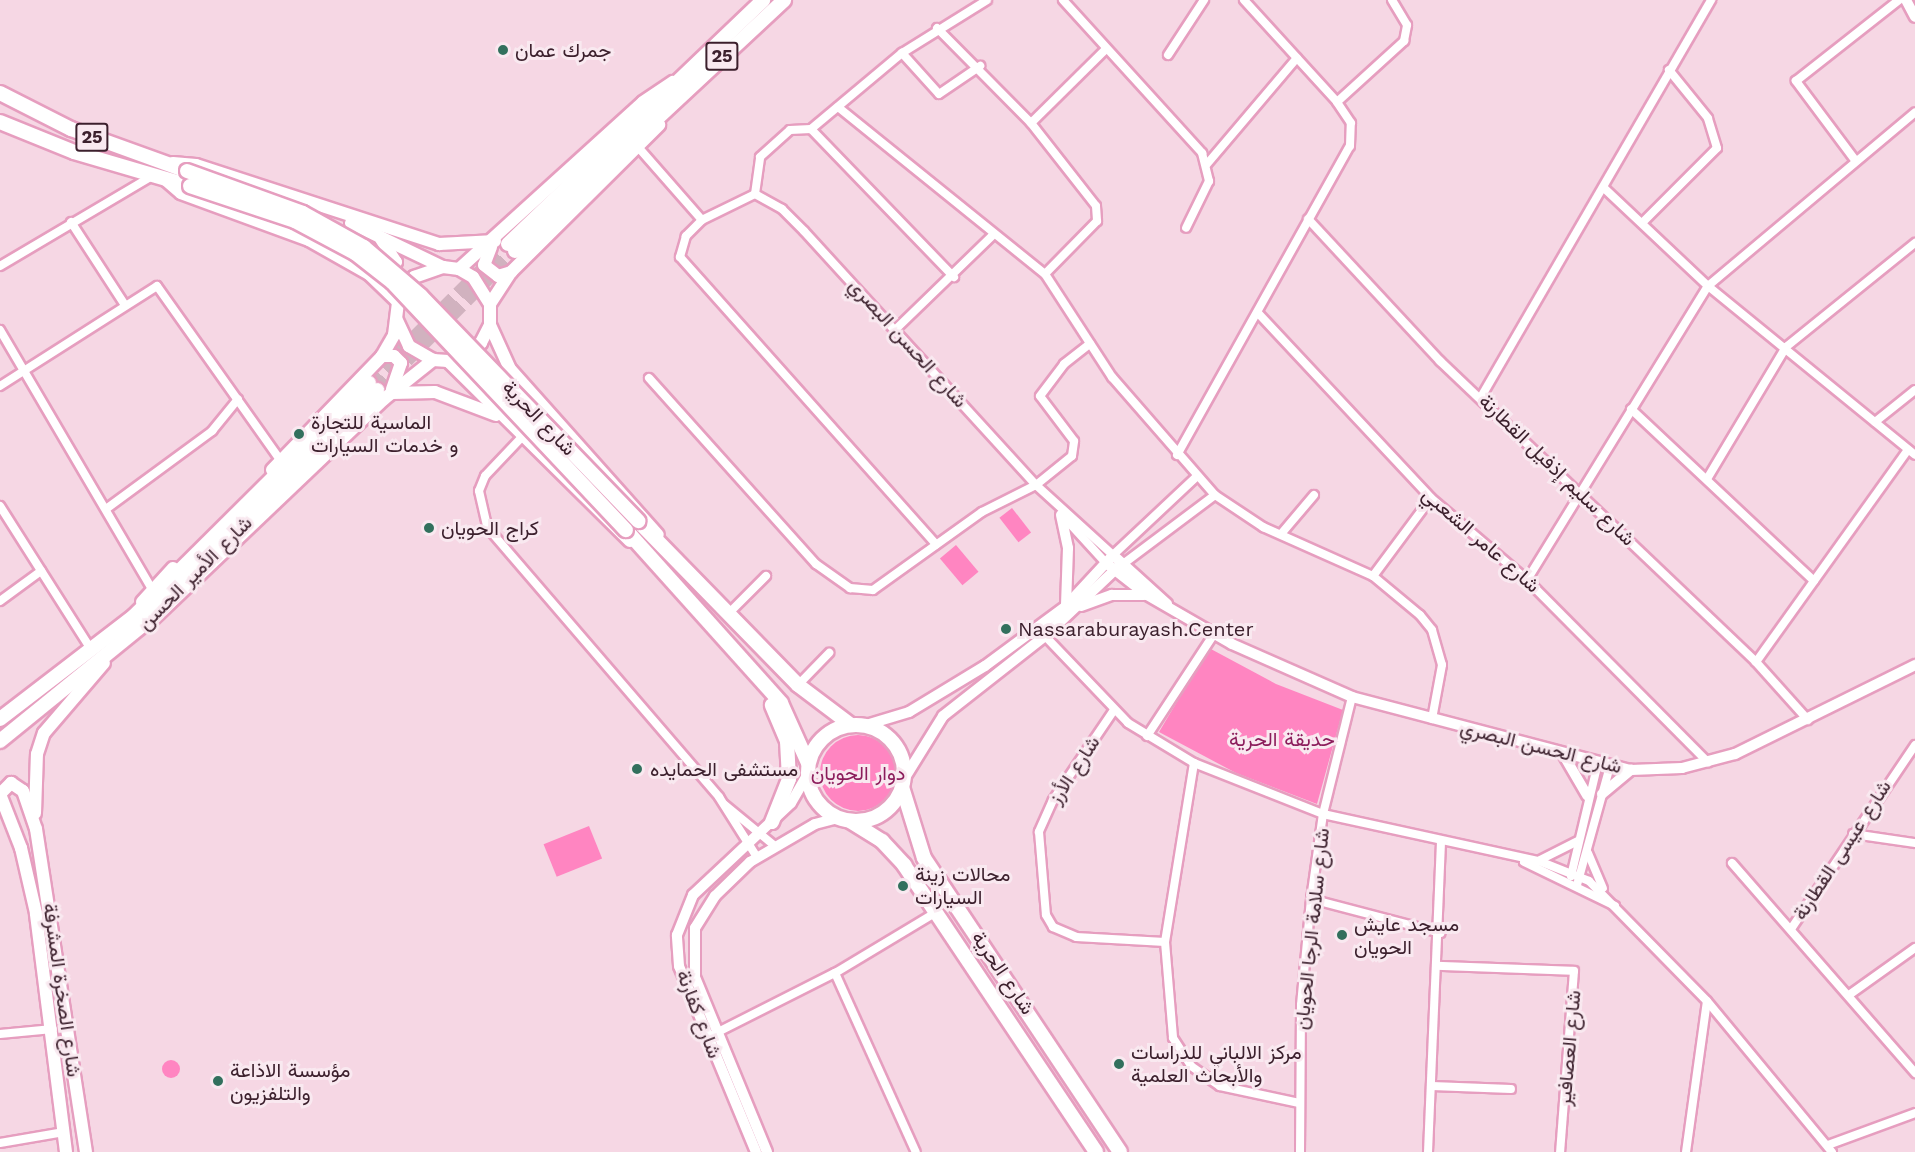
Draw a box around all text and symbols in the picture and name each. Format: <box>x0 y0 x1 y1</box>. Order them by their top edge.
place label: جمرك عمان <box>515 38 611 62</box>
road number: 25 <box>704 41 740 71</box>
marker: جمرك عمان <box>496 43 510 57</box>
road number: 25 <box>74 122 110 152</box>
street label: شارع الحسن البصري <box>844 273 972 413</box>
street label: شارع الحرية <box>497 375 581 461</box>
street label: شارع سليم إذفيل القطارنة <box>1474 389 1640 551</box>
place label: الماسية للتجارة و خدمات السيارات <box>311 410 458 457</box>
marker: الماسية للتجارة و خدمات السيارات <box>292 427 306 441</box>
street label: شارع عامر الشعبي <box>1417 482 1545 598</box>
street label: شارع الأمير الحسن <box>133 511 257 635</box>
place label: كراج الحويان <box>441 516 539 540</box>
marker: كراج الحويان <box>422 521 436 535</box>
place label: Nassaraburayash.Center <box>1018 617 1254 641</box>
marker: Nassaraburayash.Center <box>999 622 1013 636</box>
street label: شارع الحسن البصري <box>1458 715 1624 779</box>
park label: حديقة الحرية <box>1229 727 1335 751</box>
street label: شارع الأرز <box>1043 731 1105 809</box>
place label: مستشفى الحمايده <box>650 757 798 781</box>
marker: مستشفى الحمايده <box>628 760 646 778</box>
park label: دوار الحويان <box>811 761 905 785</box>
street label: شارع عيسى القطارنة <box>1788 776 1896 924</box>
street label: شارع سلامة الرجا الحويان <box>1289 827 1335 1031</box>
place label: محالات زينة السيارات <box>915 862 1010 909</box>
marker: محالات زينة السيارات <box>896 879 910 893</box>
street label: شارع الصخرة المشرفة <box>38 902 86 1078</box>
place label: مسجد عايش الحويان <box>1354 912 1459 959</box>
street label: شارع الحرية <box>966 927 1040 1019</box>
marker: مسجد عايش الحويان <box>1335 928 1349 942</box>
street label: شارع كفارنة <box>671 966 727 1062</box>
street label: شارع العصافير <box>1552 989 1586 1107</box>
place label: مركز الالباني للدراسات والأبحاث العلمية <box>1131 1040 1302 1087</box>
marker: مركز الالباني للدراسات والأبحاث العلمية <box>1112 1057 1126 1071</box>
place label: مؤسسة الاذاعة والتلفزيون <box>230 1058 350 1105</box>
marker: مؤسسة الاذاعة والتلفزيون <box>211 1074 225 1088</box>

